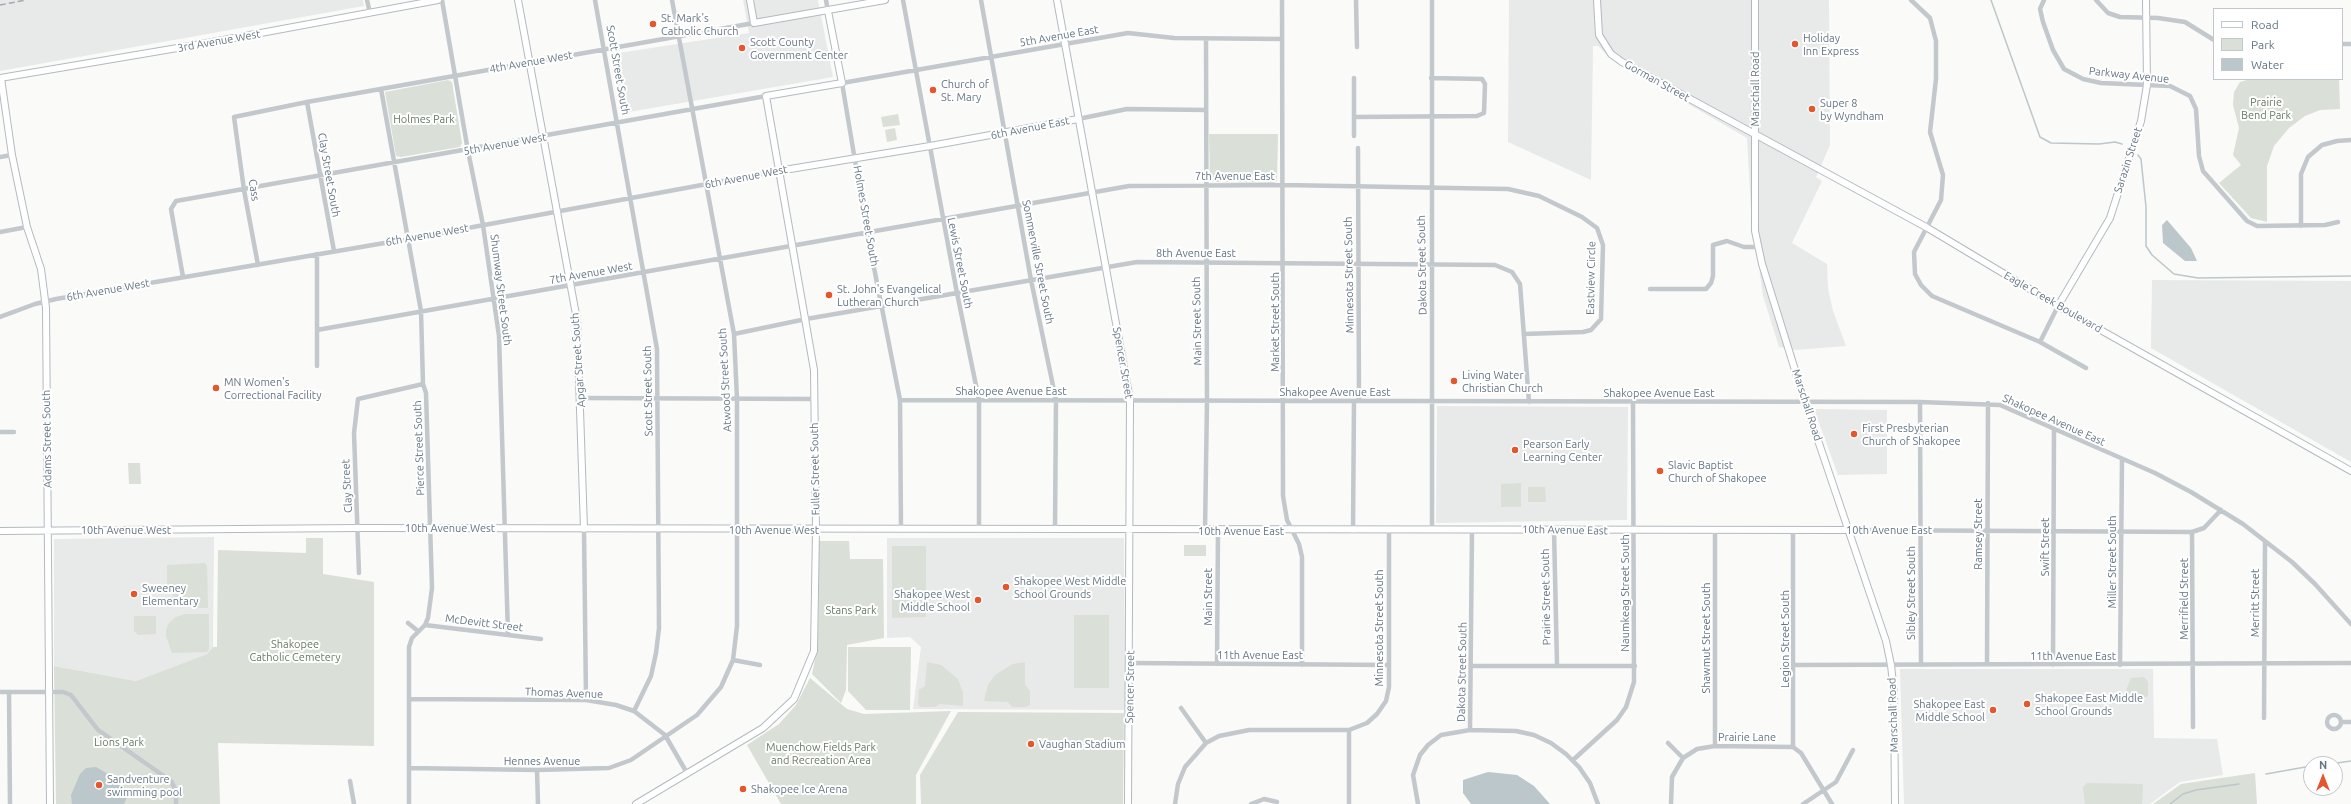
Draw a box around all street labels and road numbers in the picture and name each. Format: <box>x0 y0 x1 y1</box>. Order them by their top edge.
street label: 5th Avenue East <box>1019 23 1099 49</box>
street label: Scott Street South <box>604 24 632 116</box>
street label: 3rd Avenue West <box>176 27 262 55</box>
street label: 4th Avenue West <box>488 48 574 76</box>
street label: Marschall Road <box>1748 52 1762 126</box>
street label: Gorman Street <box>1622 58 1692 104</box>
street label: Parkway Avenue <box>2088 64 2170 86</box>
street label: 6th Avenue East <box>990 114 1070 142</box>
street label: Sarazin Street <box>2111 125 2145 195</box>
street label: 5th Avenue West <box>462 130 548 158</box>
street label: Clay Street South <box>315 132 343 218</box>
street label: 6th Avenue West <box>703 162 789 192</box>
street label: Holmes Street South <box>851 165 881 267</box>
street label: 7th Avenue East <box>1195 169 1275 183</box>
street label: Cass <box>246 178 262 202</box>
street label: Sommerville Street South <box>1019 199 1057 325</box>
street label: Dakota Street South <box>1415 215 1429 315</box>
street label: Lewis Street South <box>945 216 975 310</box>
street label: Minnesota Street South <box>1341 216 1357 334</box>
street label: 6th Avenue West <box>384 221 470 249</box>
street label: Shumway Street South <box>488 234 514 346</box>
street label: Eastview Circle <box>1584 241 1598 315</box>
street label: 8th Avenue East <box>1156 246 1236 260</box>
street label: 7th Avenue West <box>548 259 634 287</box>
street label: Eagle Creek Boulevard <box>2002 269 2104 335</box>
street label: Market Street South <box>1268 272 1282 372</box>
street label: 6th Avenue West <box>65 276 151 304</box>
street label: Main Street South <box>1190 276 1204 366</box>
street label: Apgar Street South <box>568 312 588 408</box>
street label: Spencer Street <box>1110 326 1136 400</box>
street label: Atwood Street South <box>716 328 734 432</box>
street label: Scott Street South <box>641 346 655 436</box>
street label: Marschall Road <box>1789 367 1825 443</box>
street label: Shakopee Avenue East <box>955 384 1067 398</box>
street label: Shakopee Avenue East <box>1279 385 1391 399</box>
street label: Shakopee Avenue East <box>1603 386 1715 400</box>
street label: Adams Street South <box>40 390 54 488</box>
street label: Shakopee Avenue East <box>2001 391 2107 449</box>
street label: Pierce Street South <box>411 400 427 496</box>
street label: Fuller Street South <box>808 423 822 515</box>
street label: Clay Street <box>339 459 355 513</box>
street label: Ramsey Street <box>1971 498 1985 570</box>
street label: Miller Street South <box>2105 515 2119 609</box>
street label: Swift Street <box>2038 518 2052 576</box>
street label: 10th Avenue West <box>405 521 495 535</box>
street label: 10th Avenue West <box>81 523 171 537</box>
street label: 10th Avenue West <box>729 523 819 537</box>
street label: 10th Avenue East <box>1522 523 1608 537</box>
street label: 10th Avenue East <box>1846 523 1932 537</box>
street label: 10th Avenue East <box>1198 524 1284 538</box>
street label: Naumkeag Street South <box>1618 534 1632 652</box>
street label: Sibley Street South <box>1904 546 1918 640</box>
street label: Prairie Street South <box>1539 548 1553 646</box>
street label: Merrifield Street <box>2177 558 2191 640</box>
street label: Main Street <box>1201 568 1215 626</box>
street label: Merritt Street <box>2248 569 2262 637</box>
street label: Minnesota Street South <box>1372 570 1386 686</box>
street label: Shawmut Street South <box>1699 582 1713 694</box>
street label: Legion Street South <box>1778 590 1792 688</box>
street label: McDevitt Street <box>444 612 524 634</box>
street label: Dakota Street South <box>1455 622 1469 722</box>
street label: 11th Avenue East <box>1217 648 1303 662</box>
street label: 11th Avenue East <box>2030 649 2116 663</box>
street label: Spencer Street <box>1123 650 1137 724</box>
street label: Marschall Road <box>1885 677 1901 753</box>
street label: Thomas Avenue <box>525 685 603 701</box>
street label: Prairie Lane <box>1718 730 1776 744</box>
street label: Hennes Avenue <box>504 754 580 768</box>

